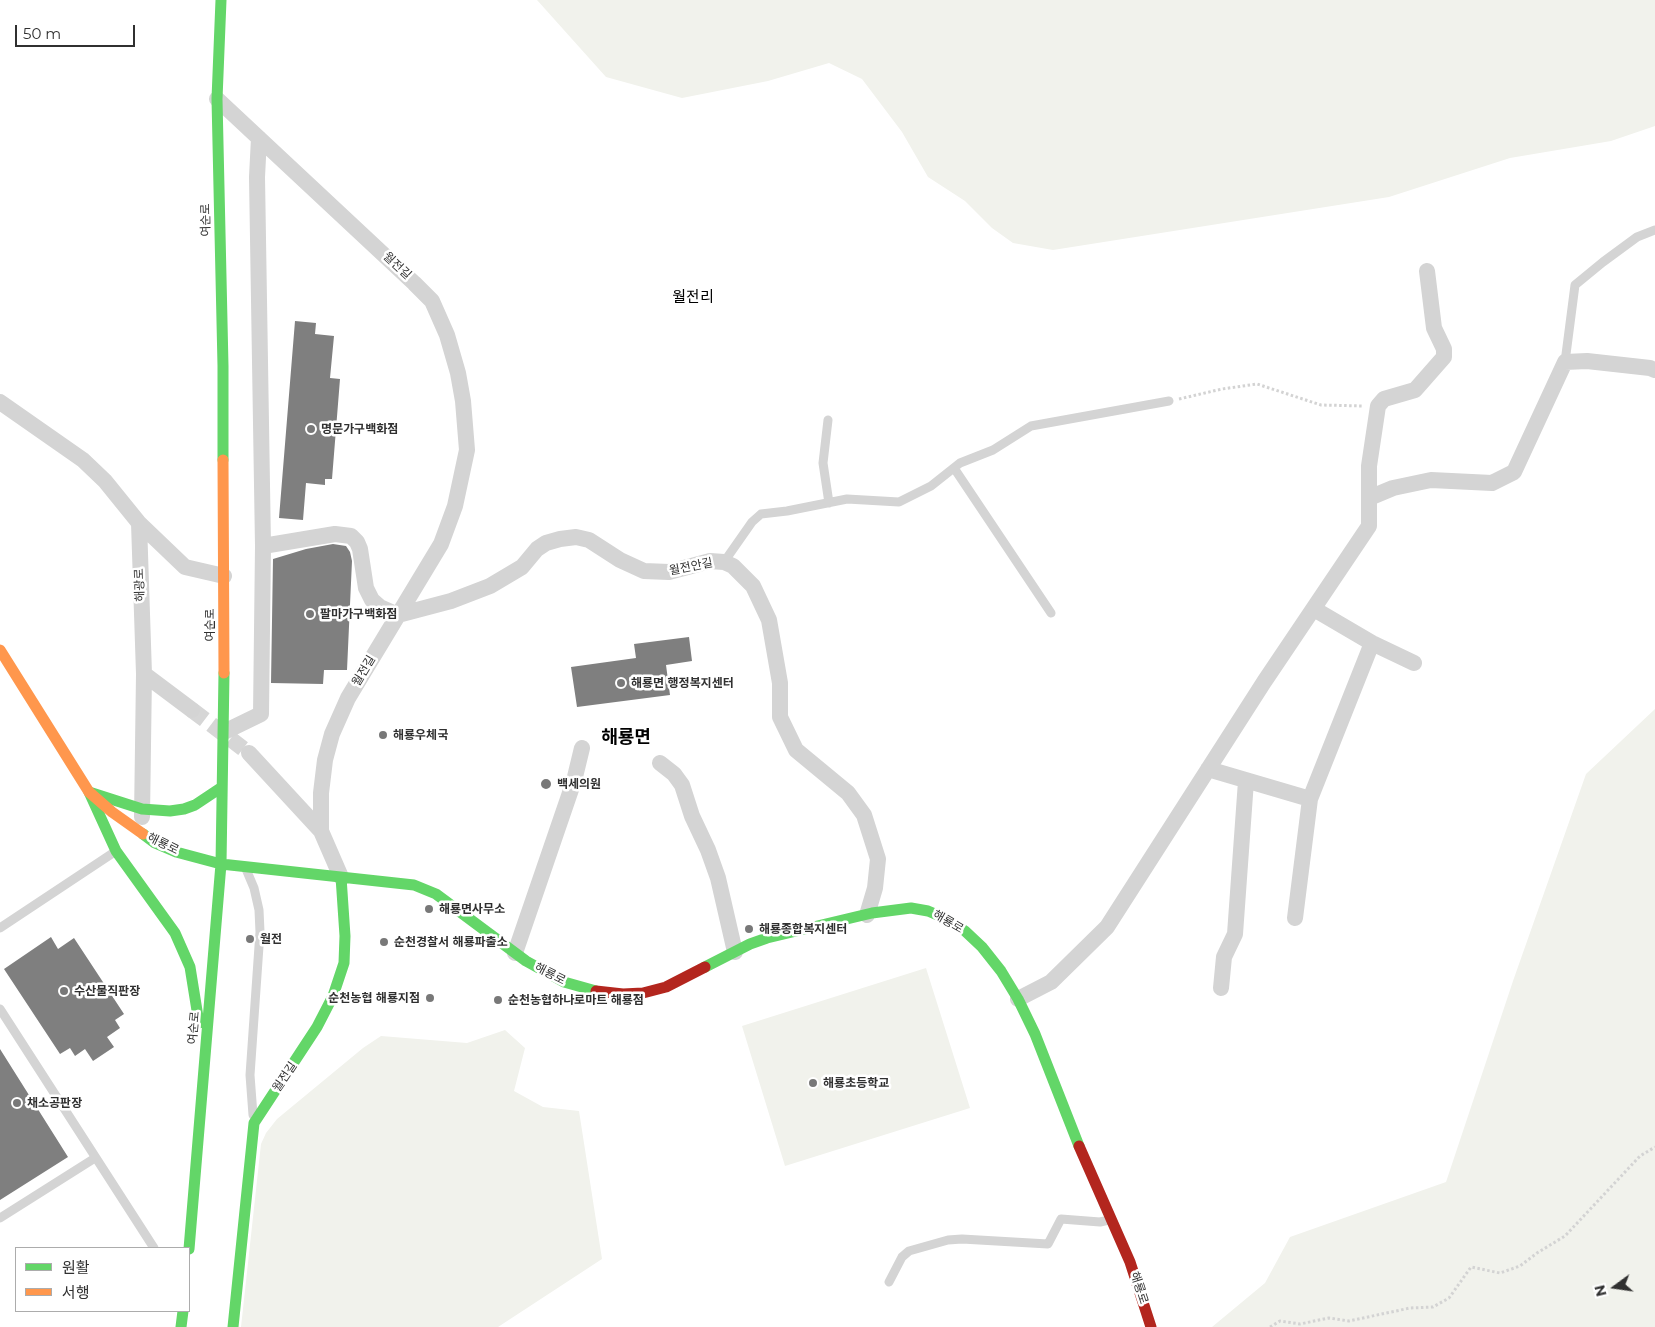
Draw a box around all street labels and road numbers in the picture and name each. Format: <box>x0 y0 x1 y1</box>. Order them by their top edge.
street label: 여순로 <box>199 203 213 237</box>
street label: 월전길 <box>380 249 414 283</box>
street label: 월전안길 <box>668 556 714 578</box>
street label: 해광로 <box>132 568 148 602</box>
street label: 여순로 <box>203 608 217 642</box>
street label: 월전길 <box>349 653 379 689</box>
street label: 해룡로 <box>145 830 181 858</box>
street label: 해룡로 <box>930 907 966 937</box>
street label: 해룡로 <box>532 960 568 988</box>
street label: 여순로 <box>185 1011 203 1045</box>
street label: 월전길 <box>270 1059 300 1095</box>
street label: 해룡로 <box>1127 1270 1151 1306</box>

